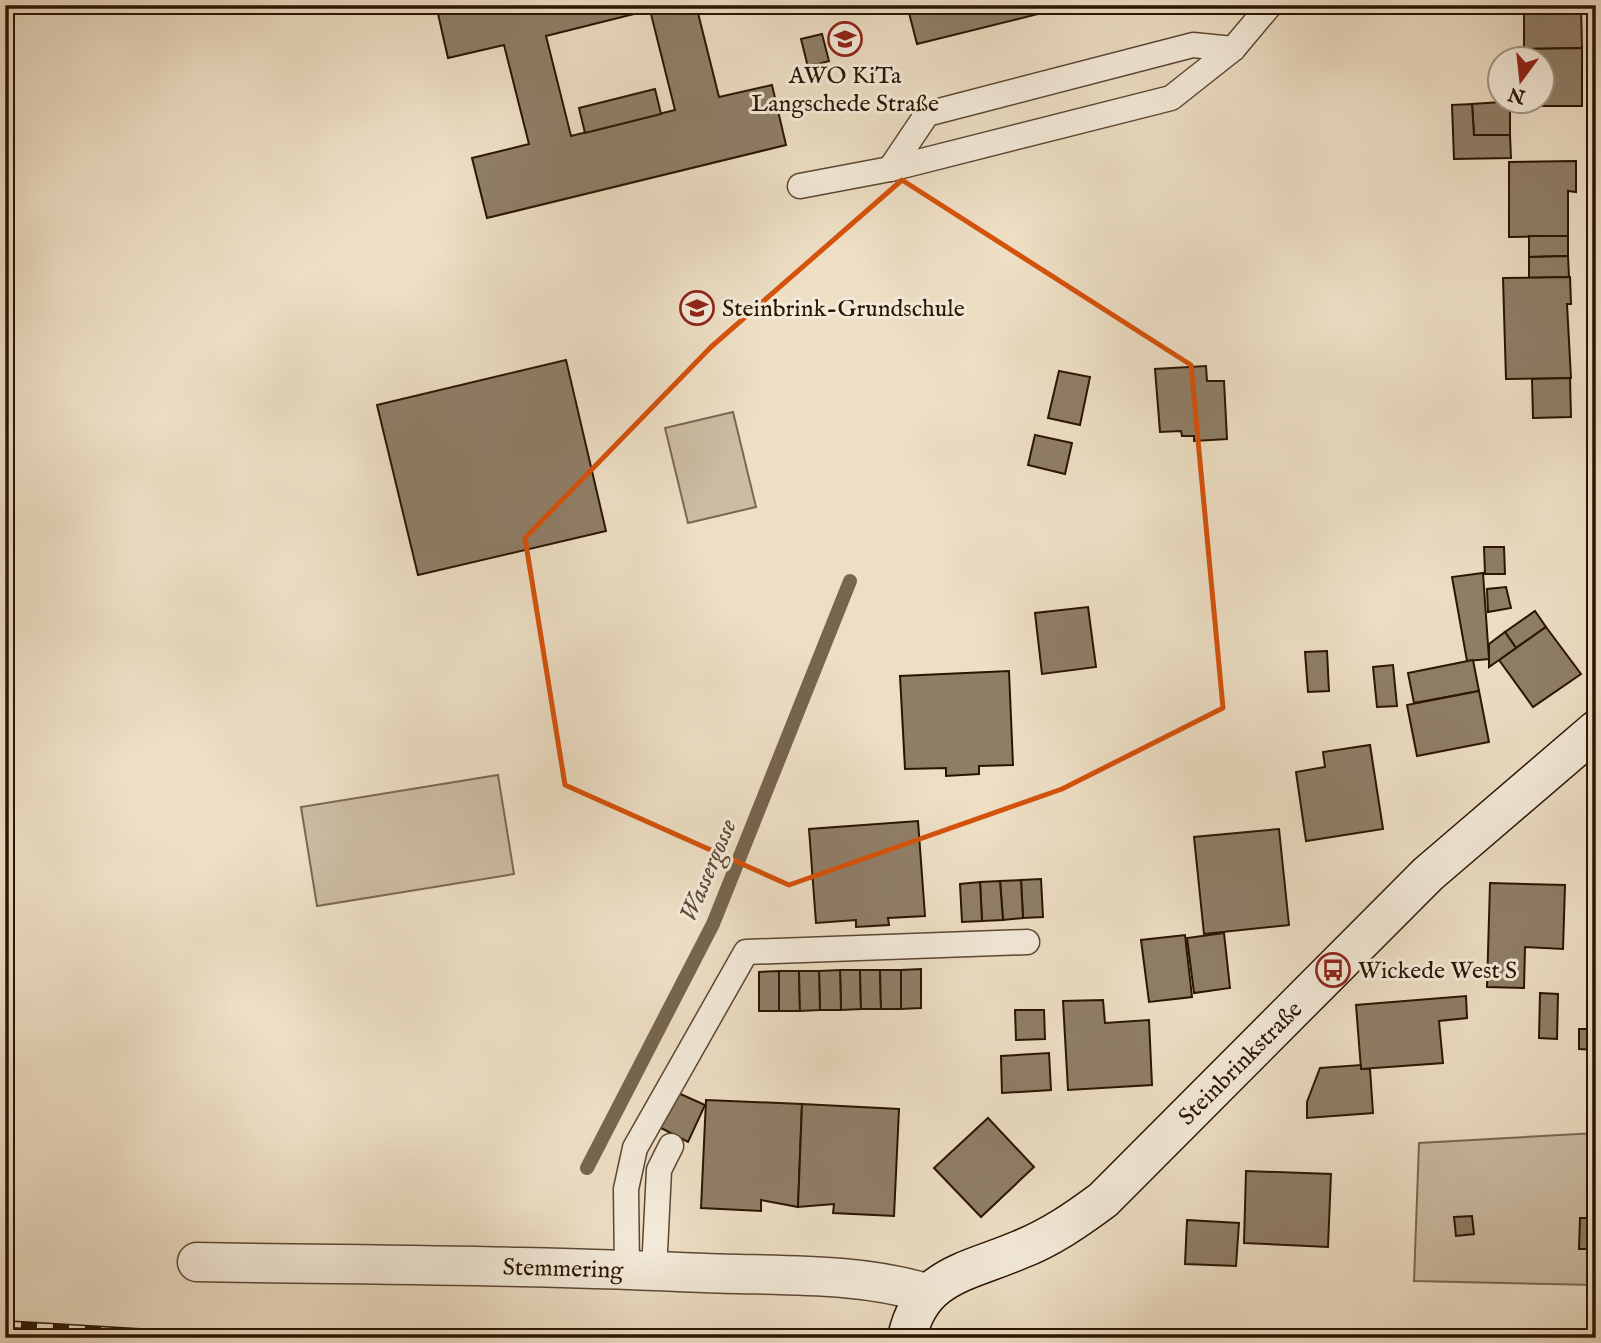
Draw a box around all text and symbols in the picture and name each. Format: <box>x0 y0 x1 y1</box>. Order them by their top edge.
school or university icon: AWO KiTa Langschede Straße <box>826 20 864 58</box>
north arrow <box>1486 46 1556 116</box>
place label: AWO KiTa Langschede Straße <box>751 61 939 120</box>
text: N <box>1506 81 1529 108</box>
school or university icon: Steinbrink-Grundschule <box>678 289 716 327</box>
place label: Steinbrink-Grundschule <box>722 294 965 325</box>
water label: Wassergosse <box>672 814 746 927</box>
bus stop icon: Wickede West S <box>1314 951 1352 989</box>
place label: Wickede West S <box>1358 956 1517 987</box>
street label: Steinbrinkstraße <box>1172 995 1310 1133</box>
street label: Stemmering <box>502 1253 625 1287</box>

